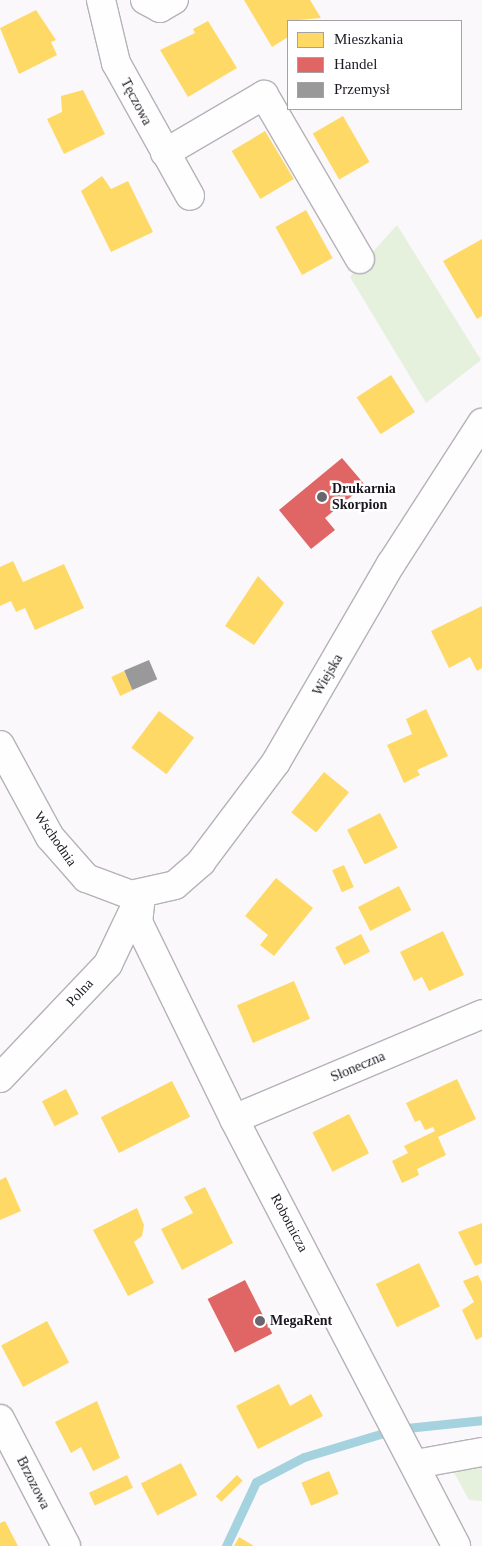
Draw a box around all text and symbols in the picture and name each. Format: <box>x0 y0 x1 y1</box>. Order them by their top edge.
legend <box>287 20 462 110</box>
text: Mieszkania <box>334 31 403 47</box>
text: Handel <box>334 56 377 72</box>
street label: Tęczowa <box>117 76 155 128</box>
text: Przemysł <box>334 81 390 97</box>
place label: Drukarnia Skorpion <box>332 481 396 514</box>
marker: Drukarnia Skorpion <box>316 491 328 503</box>
street label: Wiejska <box>309 651 347 699</box>
street label: Wschodnia <box>30 808 80 870</box>
street label: Polna <box>63 976 97 1010</box>
street label: Słoneczna <box>328 1048 388 1086</box>
street label: Robotnicza <box>267 1191 311 1255</box>
place label: MegaRent <box>270 1313 332 1329</box>
marker: MegaRent <box>254 1315 266 1327</box>
street label: Brzozowa <box>13 1454 53 1512</box>

